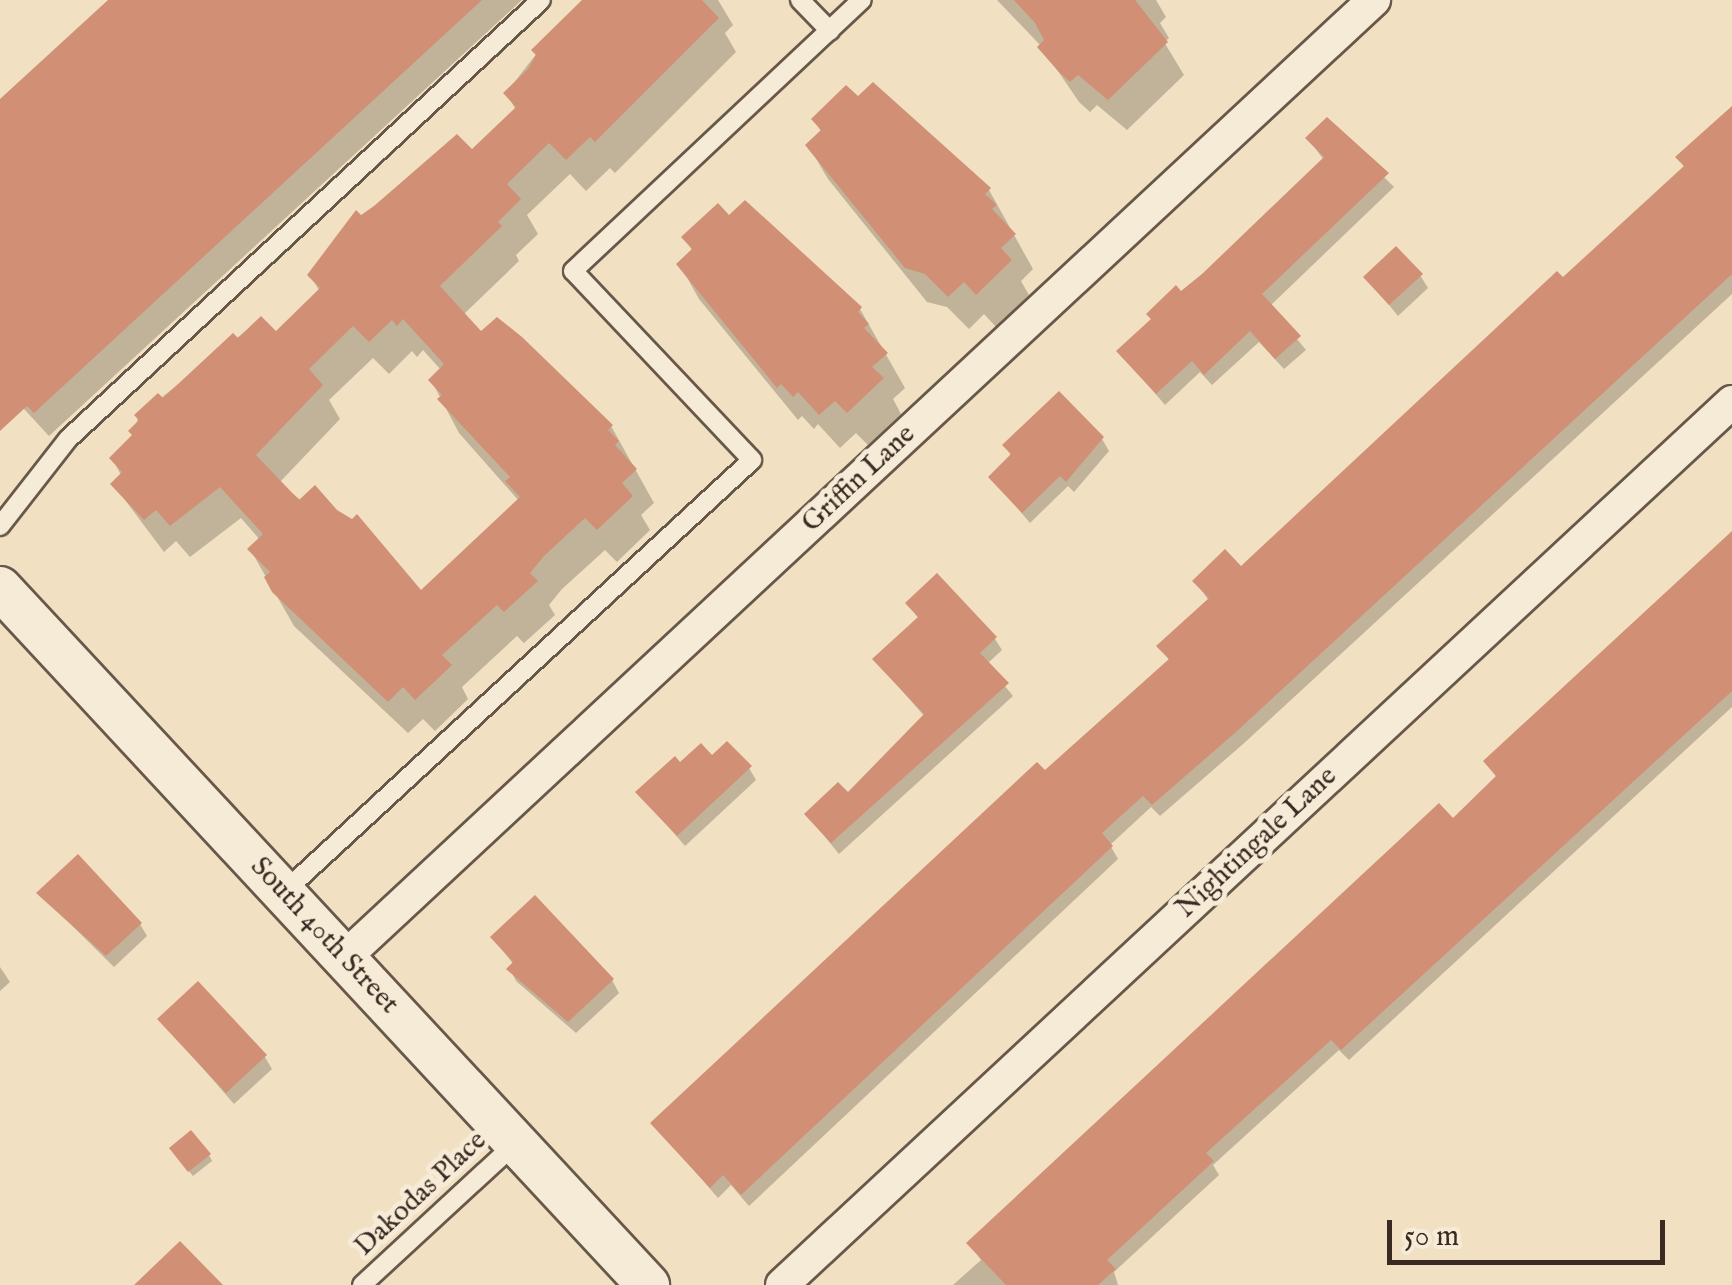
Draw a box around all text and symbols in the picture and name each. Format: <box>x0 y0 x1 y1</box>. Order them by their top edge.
street label: Griffin Lane <box>795 418 923 540</box>
street label: Nightingale Lane <box>1170 760 1344 926</box>
street label: South 40th Street <box>243 851 405 1021</box>
street label: Dakodas Place <box>348 1124 494 1264</box>
scale bar <box>1392 1200 1670 1262</box>
text: 50 m <box>1404 1218 1459 1256</box>

